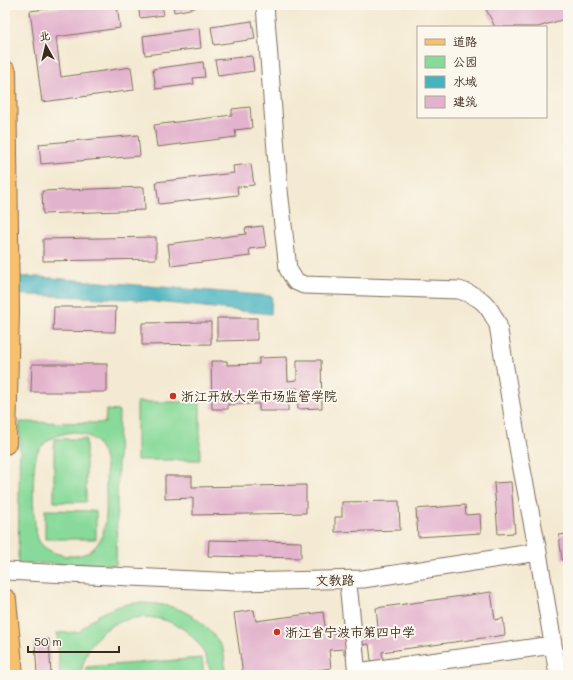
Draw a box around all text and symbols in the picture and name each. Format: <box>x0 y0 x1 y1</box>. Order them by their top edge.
north arrow <box>26 26 66 66</box>
legend <box>417 26 547 118</box>
text: 北 <box>38 27 51 44</box>
text: 道路 <box>453 33 477 49</box>
text: 公园 <box>453 53 477 69</box>
text: 水域 <box>453 73 477 89</box>
text: 建筑 <box>453 93 477 109</box>
place label: 浙江开放大学市场监管学院 <box>181 387 337 404</box>
marker: 浙江开放大学市场监管学院 <box>168 391 178 401</box>
street label: 文教路 <box>315 571 355 588</box>
place label: 浙江省宁波市第四中学 <box>285 623 415 640</box>
marker: 浙江省宁波市第四中学 <box>272 627 282 637</box>
scale bar <box>28 628 119 654</box>
text: 50 m <box>34 633 62 649</box>

